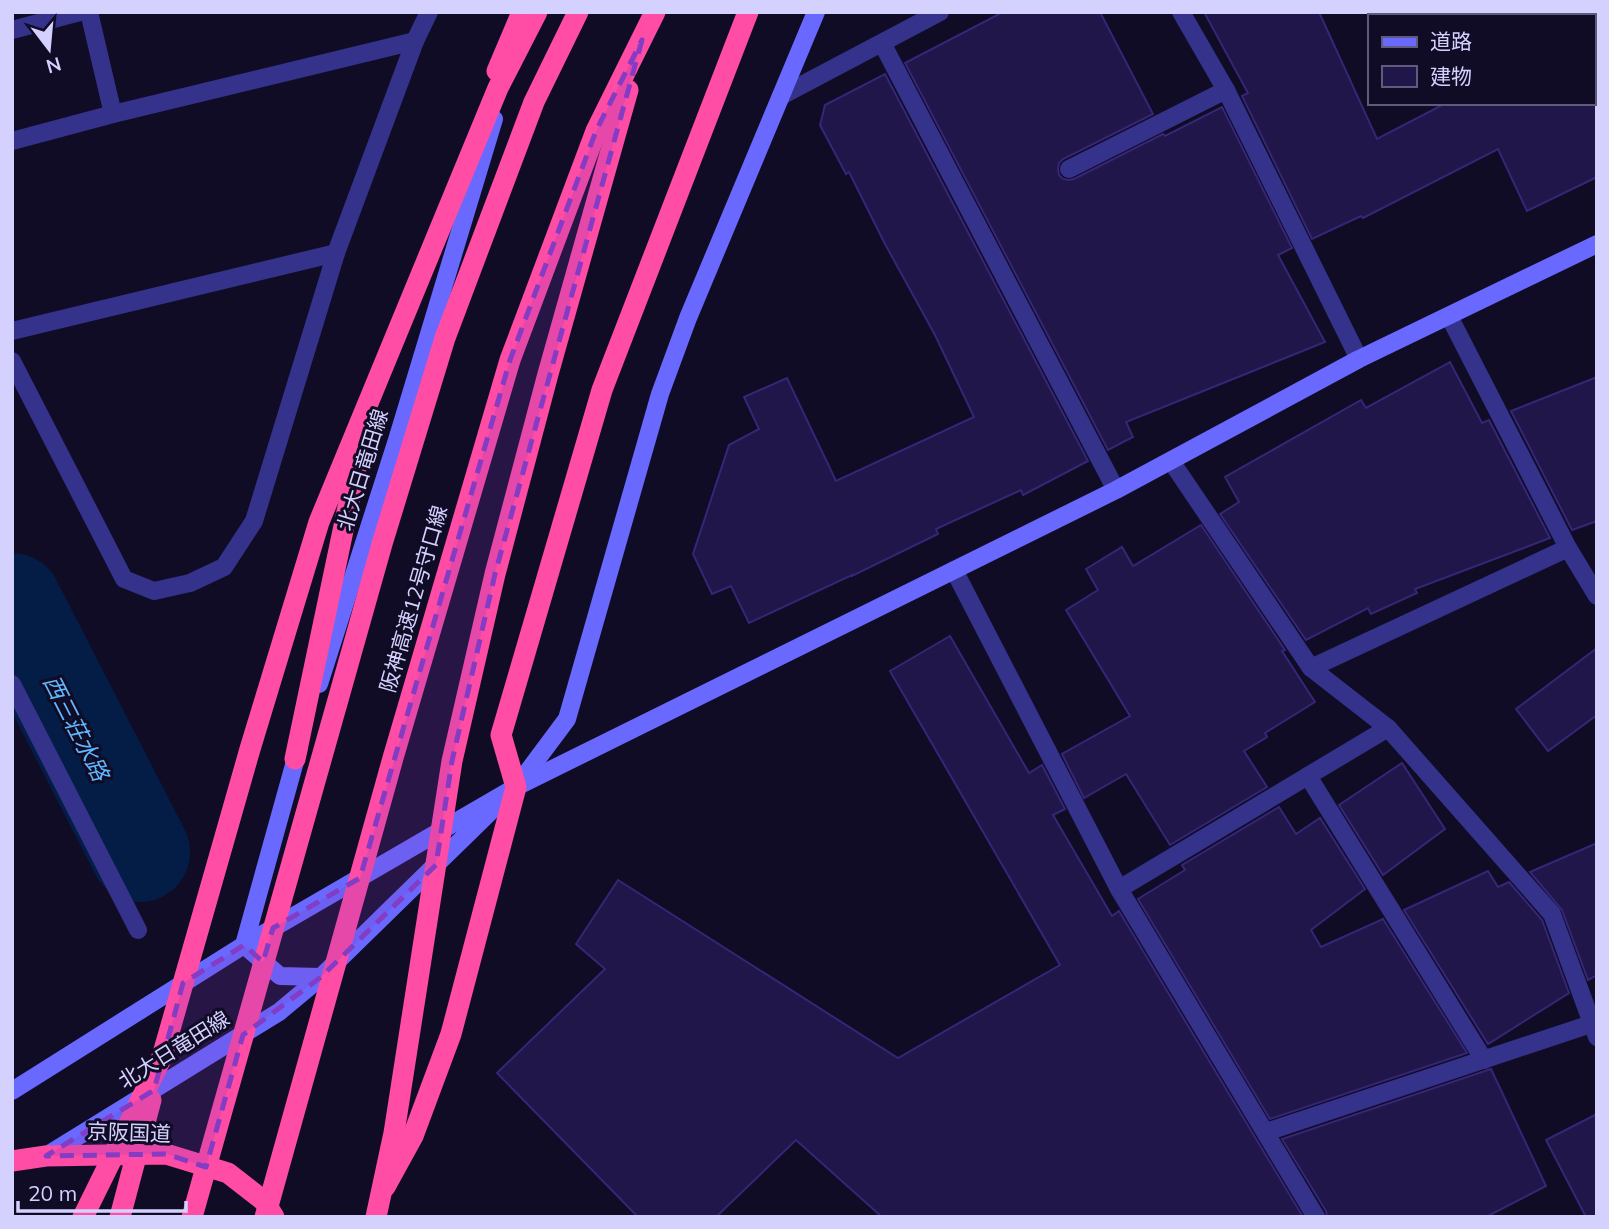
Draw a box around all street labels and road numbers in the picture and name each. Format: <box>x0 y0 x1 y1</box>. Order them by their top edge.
street label: 北大日竜田線 <box>331 406 393 534</box>
street label: 阪神高速12号守口線 <box>374 502 452 695</box>
street label: 北大日竜田線 <box>113 1005 234 1094</box>
street label: 京阪国道 <box>87 1118 171 1146</box>

